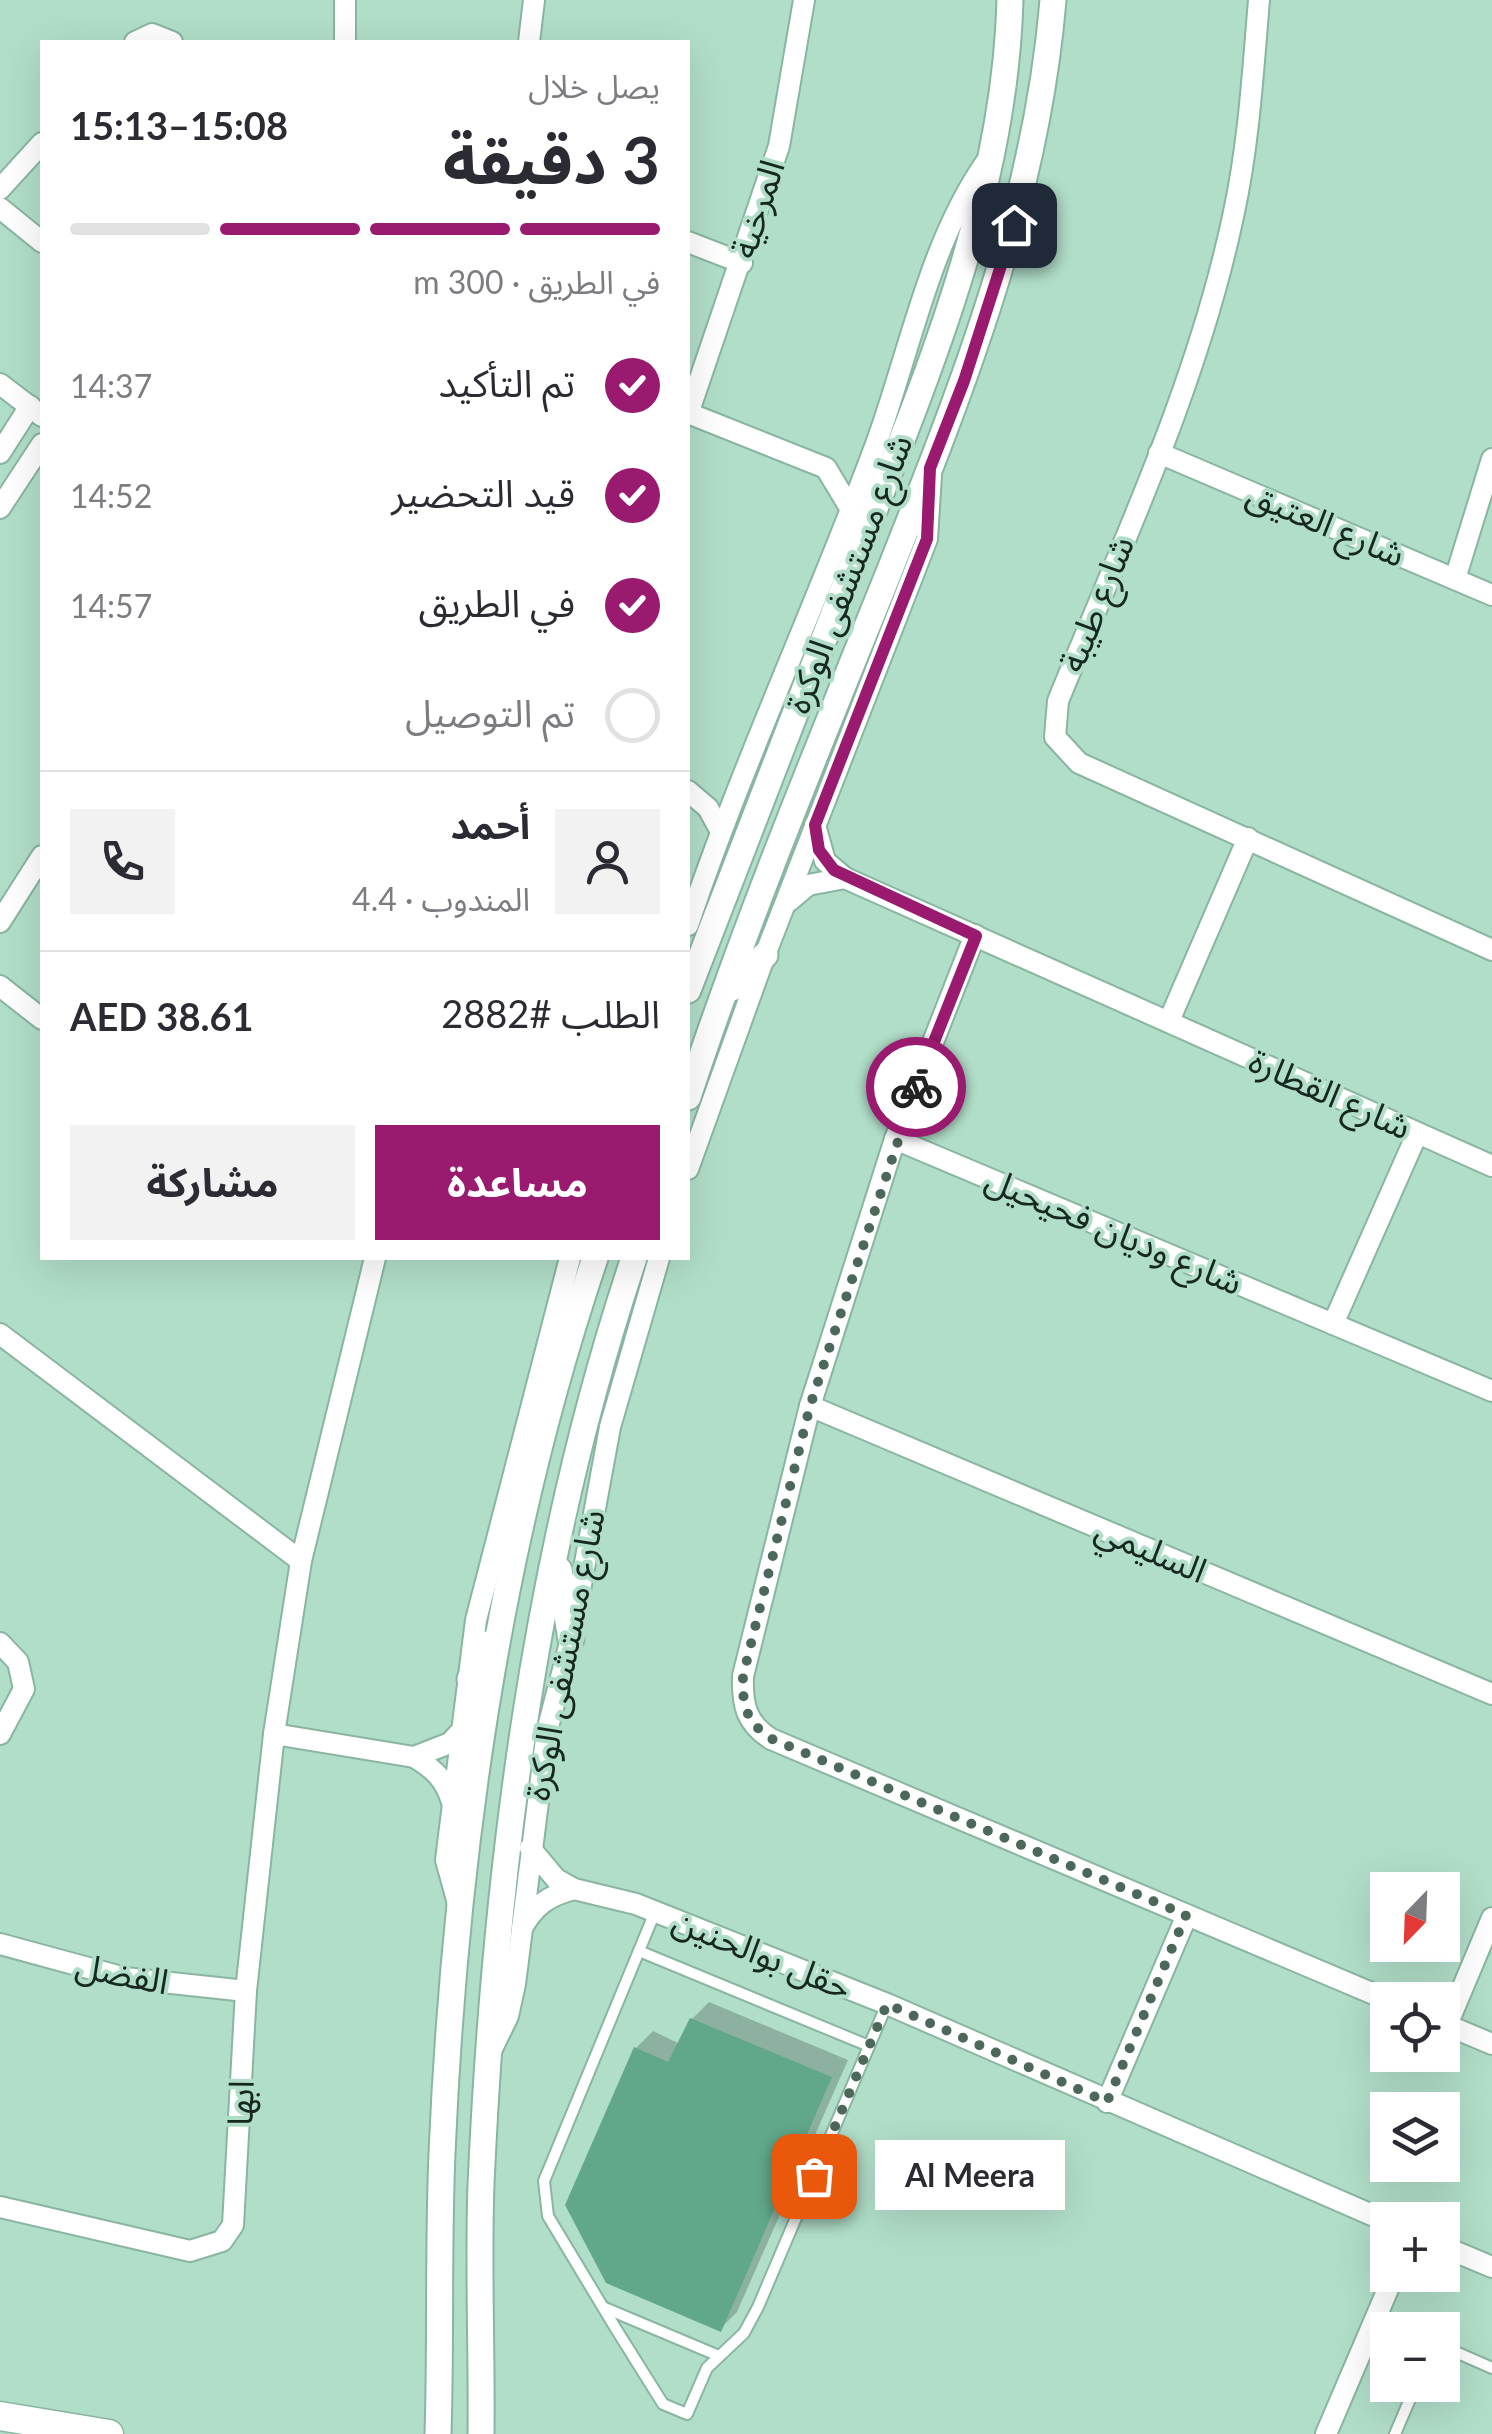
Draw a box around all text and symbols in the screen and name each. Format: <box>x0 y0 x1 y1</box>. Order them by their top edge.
text: يصل خلال <box>528 66 660 105</box>
text: 15:08–15:13 <box>70 102 288 148</box>
text: 3 دقيقة <box>443 120 660 198</box>
street label: المرخية <box>721 154 793 263</box>
pin <box>972 183 1057 268</box>
icon: home <box>987 198 1042 253</box>
text: في الطريق · 300 m <box>413 262 660 301</box>
icon: check <box>605 358 660 413</box>
text: تم التأكيد <box>438 359 575 405</box>
text: 14:37 <box>70 366 152 405</box>
street label: شارع مستشفى الوكرة <box>775 428 926 721</box>
icon: check <box>605 468 660 523</box>
text: قيد التحضير <box>391 469 575 515</box>
street label: شارع العتيق <box>1239 470 1412 581</box>
text: 14:52 <box>70 476 152 515</box>
street label: شارع طيبة <box>1049 529 1148 680</box>
icon: check <box>605 578 660 633</box>
text: في الطريق <box>418 579 575 625</box>
text: 14:57 <box>70 586 152 625</box>
text: تم التوصيل <box>405 689 575 735</box>
text: أحمد <box>450 801 530 847</box>
button: phone <box>70 809 175 914</box>
button: person <box>555 809 660 914</box>
text: المندوب · 4.4 <box>352 879 530 918</box>
text: الطلب #2882 <box>441 990 660 1036</box>
text: AED 38.61 <box>70 993 254 1039</box>
courier <box>866 1037 966 1137</box>
street label: شارع القطارة <box>1241 1038 1418 1153</box>
icon: bike <box>889 1060 944 1115</box>
button: مشاركة <box>70 1125 355 1240</box>
button: مساعدة <box>375 1125 660 1240</box>
street label: شارع وديان فحيحيل <box>977 1156 1250 1309</box>
street label: شارع مستشفى الوكرة <box>514 1506 619 1805</box>
street label: السليمي <box>1087 1506 1214 1598</box>
north arrow <box>1370 1872 1460 1962</box>
map controls <box>1370 1872 1460 2402</box>
street label: حقل بوالحنين <box>667 1897 858 2008</box>
street label: الفضل <box>72 1942 172 2003</box>
button: locate <box>1370 1982 1460 2072</box>
street label: ابها <box>217 2079 261 2126</box>
button: layers <box>1370 2092 1460 2182</box>
pin <box>772 2134 857 2219</box>
callout: Al Meera <box>874 2141 1064 2211</box>
icon: bag <box>787 2149 842 2204</box>
text: Al Meera <box>905 2155 1035 2194</box>
button: + <box>1370 2202 1460 2292</box>
button: − <box>1370 2312 1460 2402</box>

